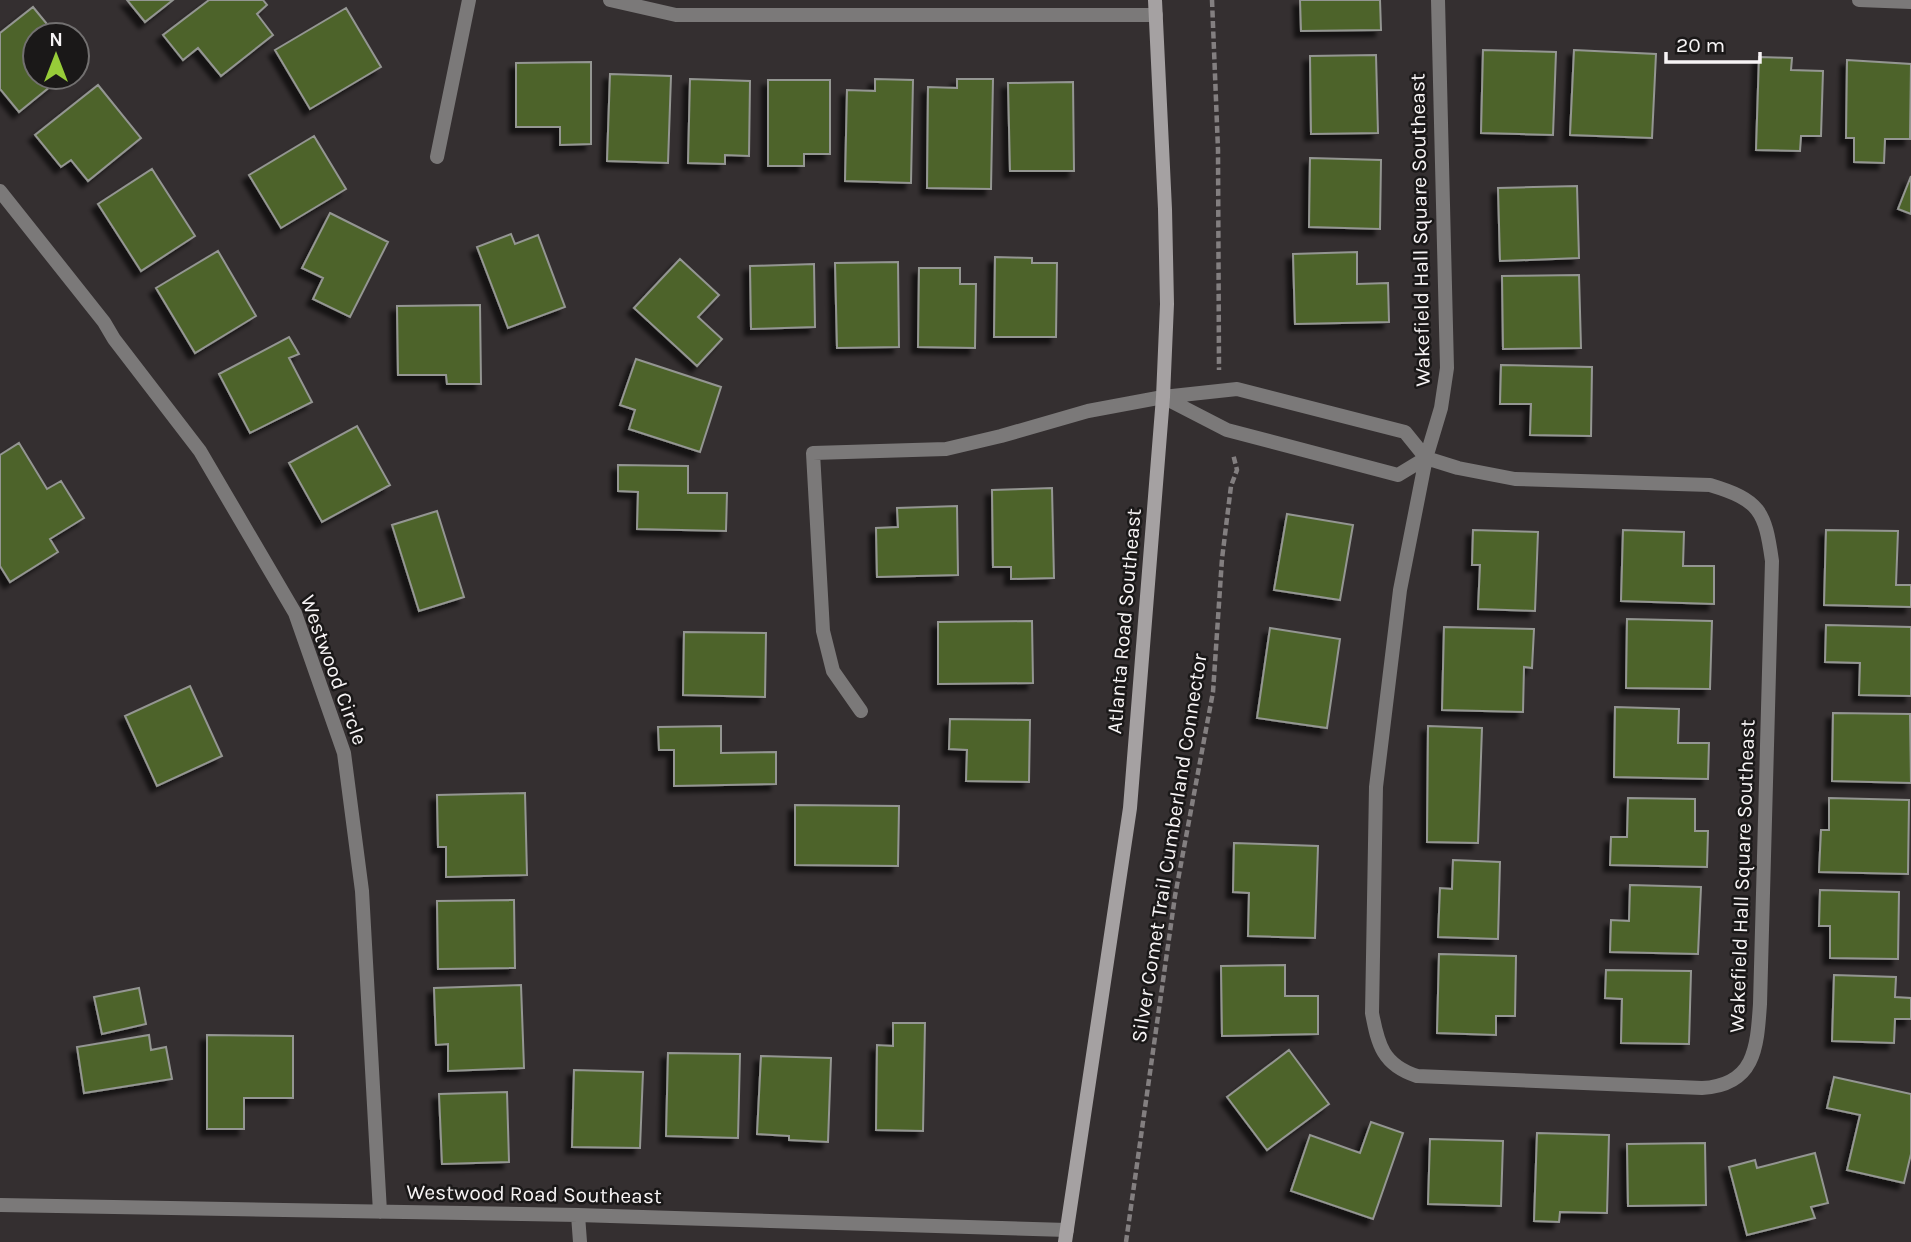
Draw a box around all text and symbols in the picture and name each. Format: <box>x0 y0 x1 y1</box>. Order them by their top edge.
north arrow <box>21 21 91 91</box>
scale bar <box>1666 21 1760 65</box>
text: N <box>49 29 63 51</box>
text: 20 m <box>1676 33 1725 57</box>
street label: Wakefield Hall Square Southeast <box>1405 73 1435 387</box>
street label: Atlanta Road Southeast <box>1102 507 1146 735</box>
street label: Westwood Circle <box>296 592 372 748</box>
street label: Silver Comet Trail Cumberland Connector <box>1126 651 1212 1044</box>
street label: Wakefield Hall Square Southeast <box>1725 719 1759 1033</box>
street label: Westwood Road Southeast <box>406 1180 662 1208</box>

